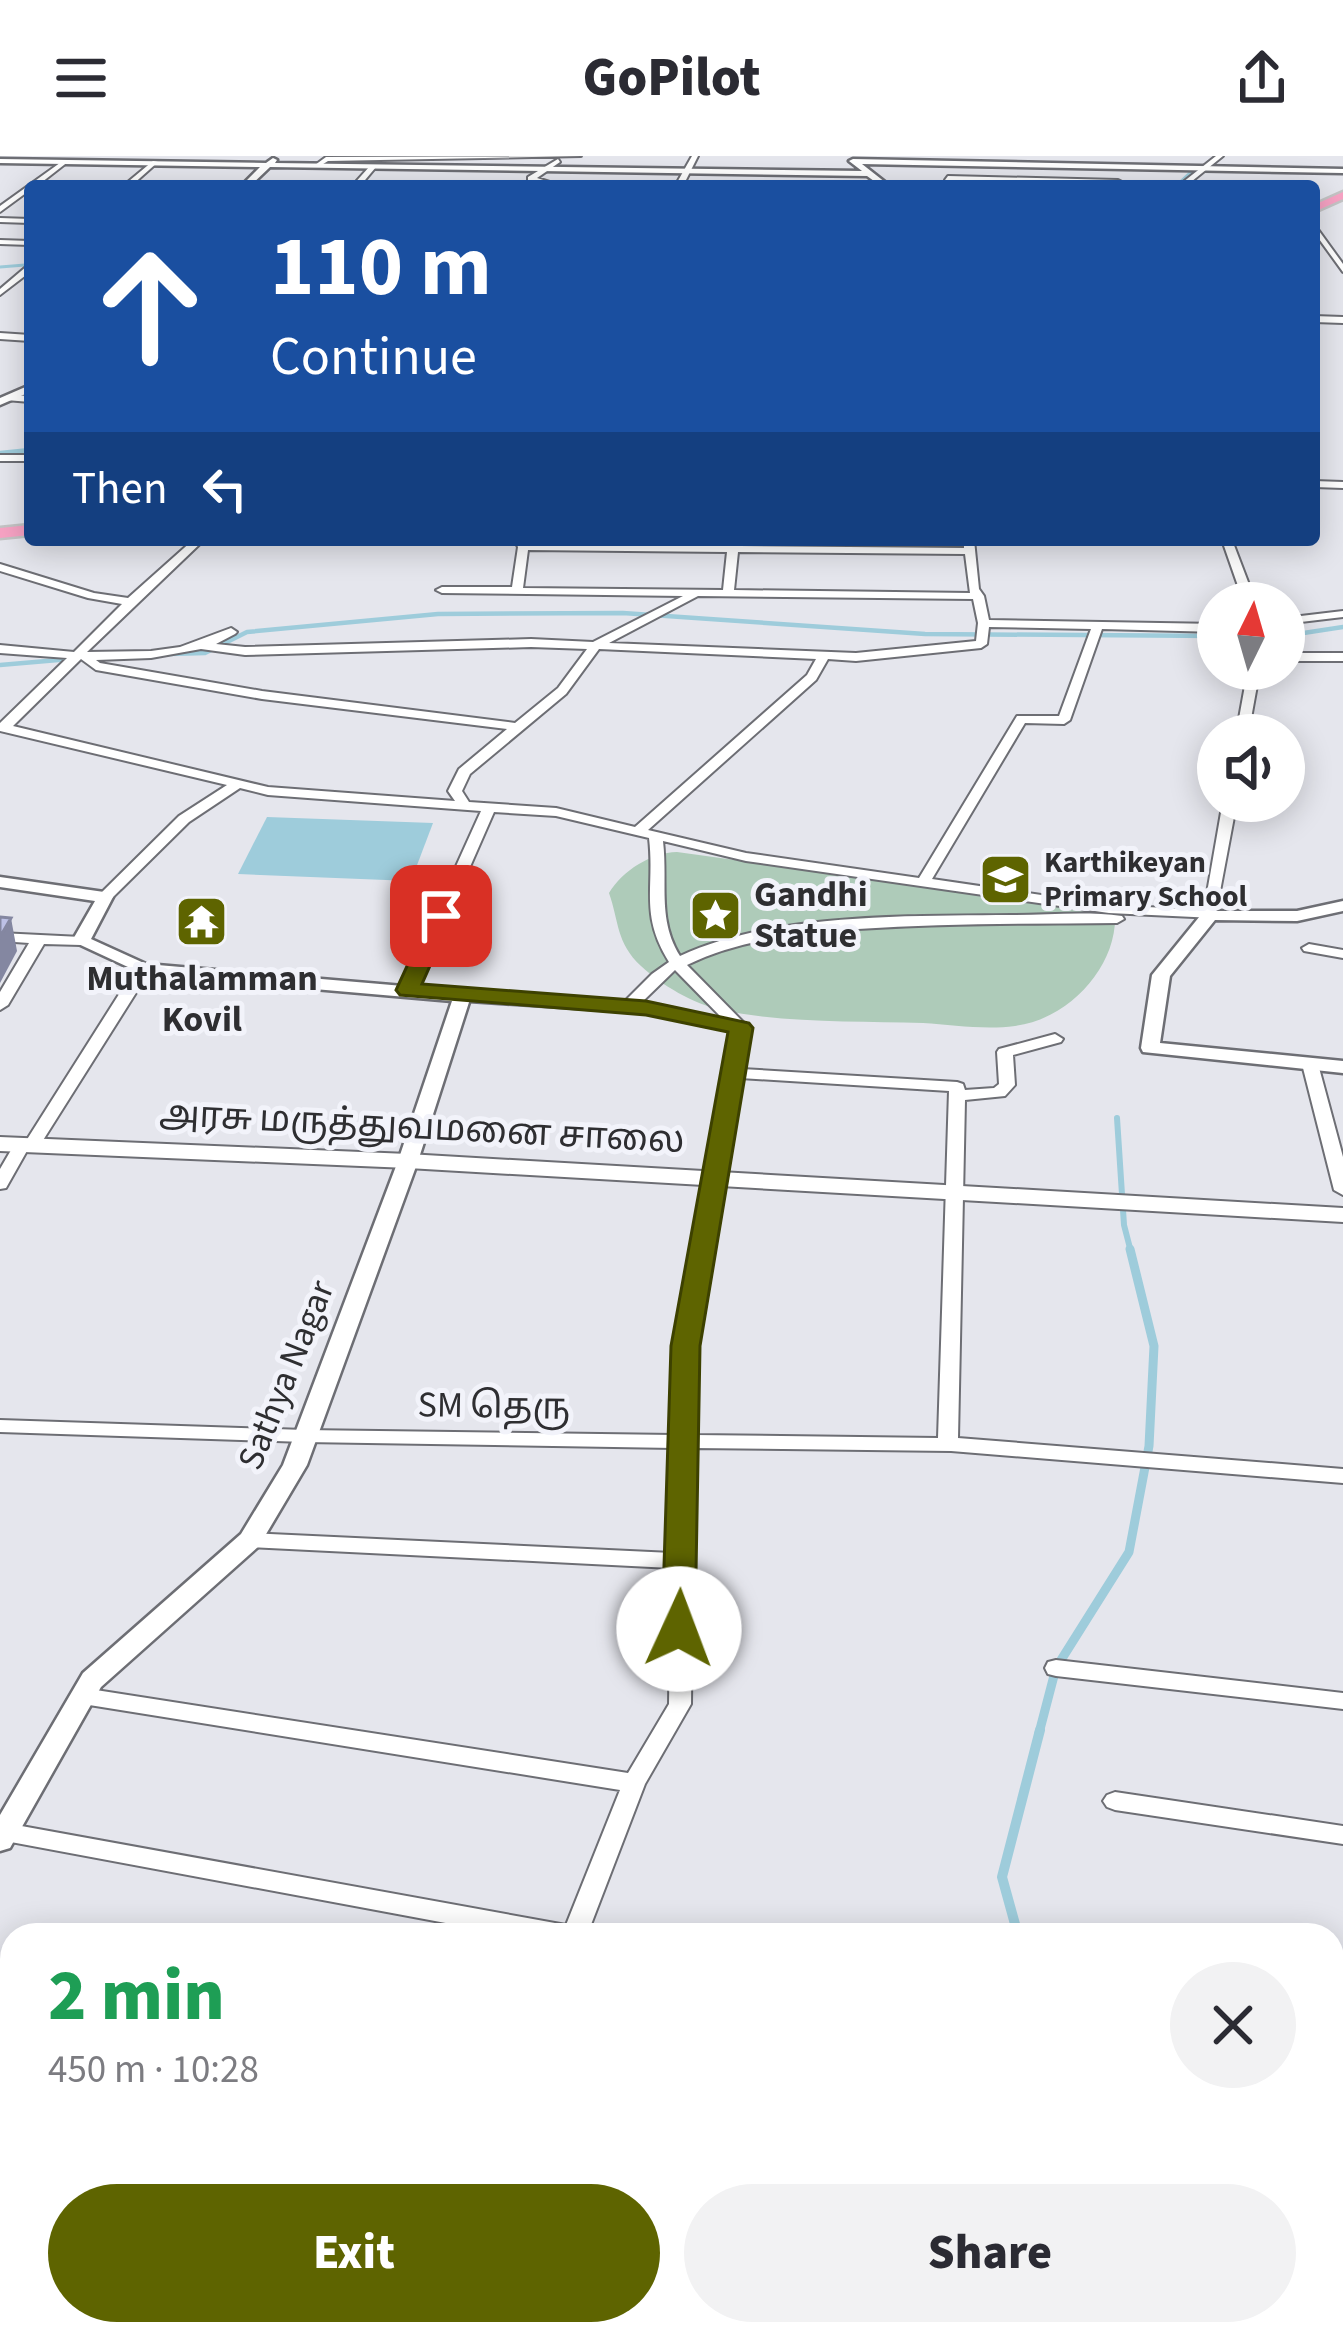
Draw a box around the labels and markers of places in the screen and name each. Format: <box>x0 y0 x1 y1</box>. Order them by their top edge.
place label: Karthikeyan Primary School <box>1044 841 1248 918</box>
school or university icon: Karthikeyan Primary School <box>977 851 1033 907</box>
pin <box>390 865 492 967</box>
place label: Gandhi Statue <box>754 869 868 961</box>
place icon: Gandhi Statue <box>687 887 743 943</box>
temple icon: Muthalamman Kovil <box>174 894 230 950</box>
place label: Muthalamman Kovil <box>86 953 318 1045</box>

